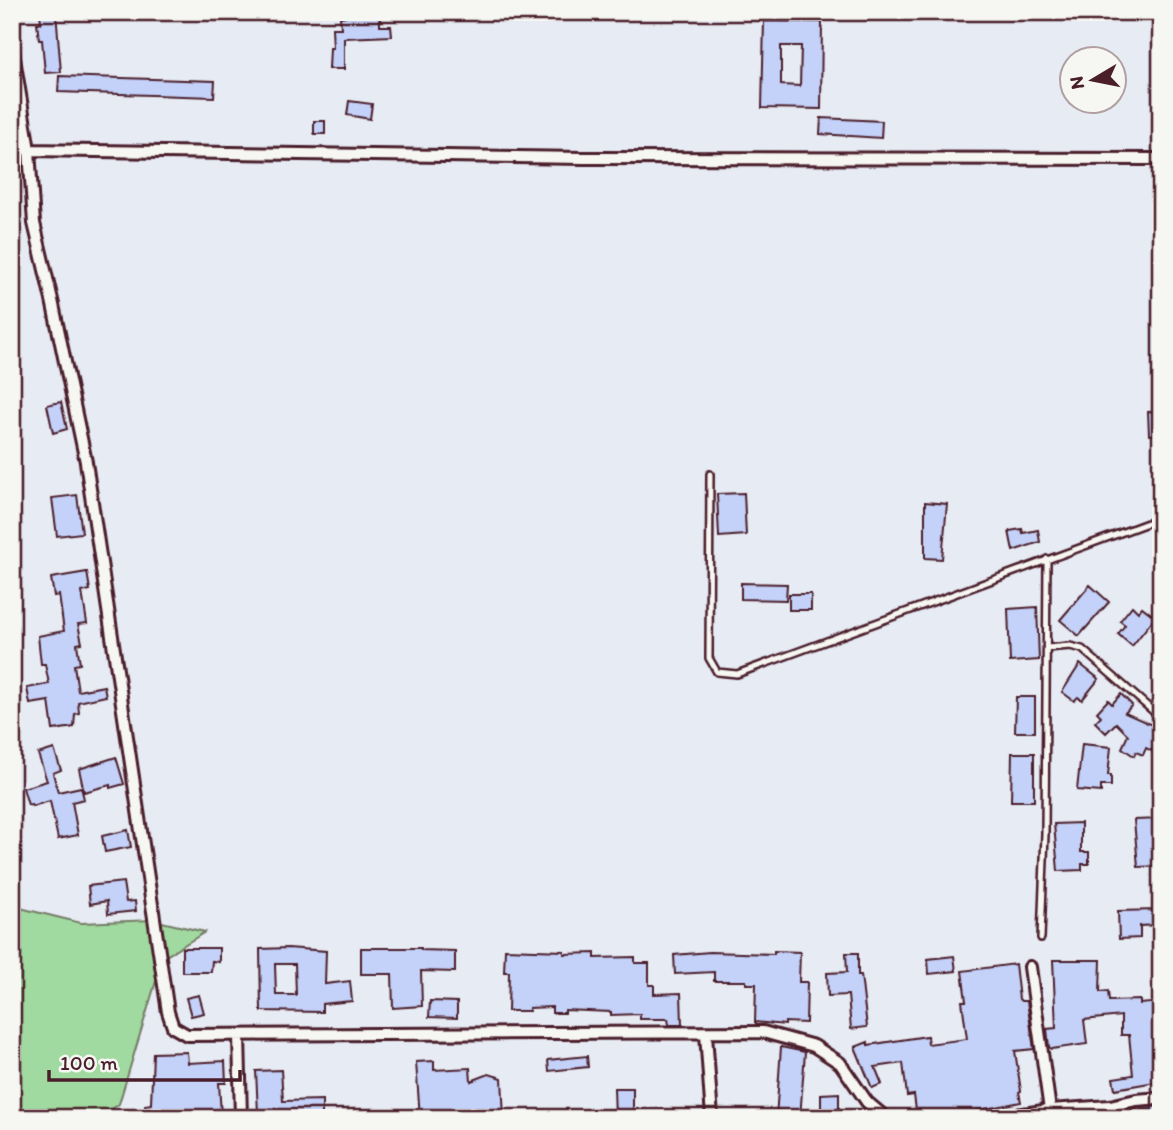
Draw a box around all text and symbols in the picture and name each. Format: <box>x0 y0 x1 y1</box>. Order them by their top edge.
north arrow <box>1058 46 1128 116</box>
text: N <box>1064 75 1089 91</box>
scale bar <box>49 1039 240 1083</box>
text: 100 m <box>60 1050 118 1075</box>

